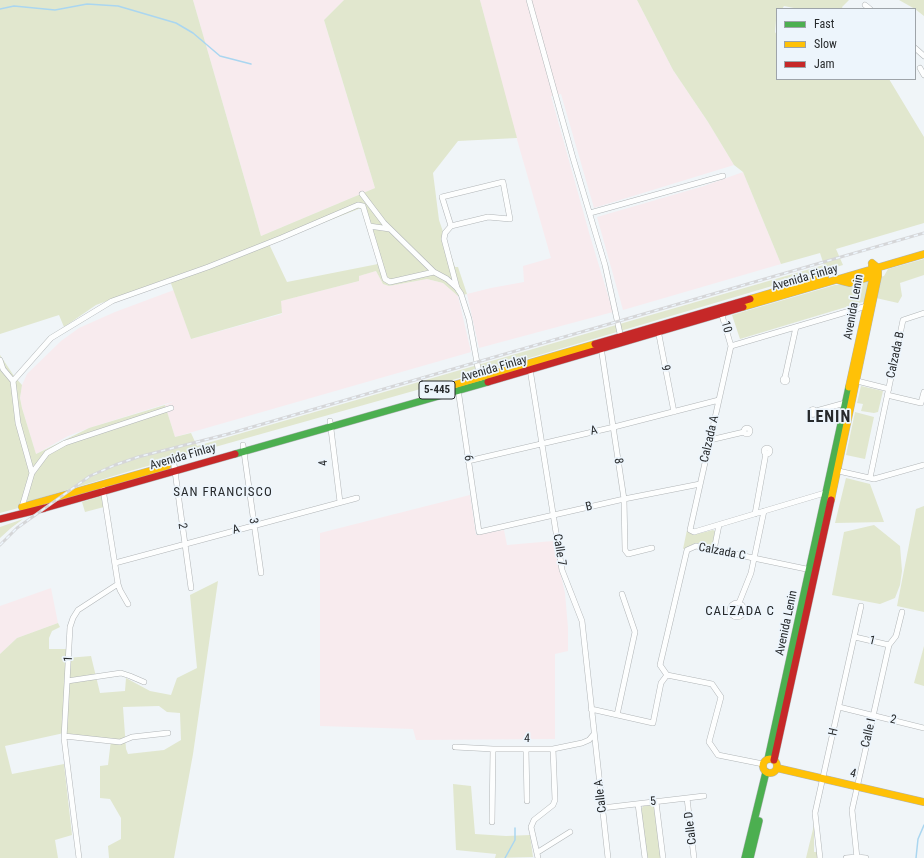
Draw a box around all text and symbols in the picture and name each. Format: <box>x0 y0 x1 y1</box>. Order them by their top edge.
legend <box>776 8 916 80</box>
text: Fast <box>814 17 834 31</box>
text: Slow <box>814 37 837 51</box>
text: Jam <box>814 57 835 71</box>
street label: Avenida Finlay <box>770 262 840 294</box>
street label: Avenida Lenin <box>841 273 867 341</box>
street label: 10 <box>717 319 735 335</box>
street label: Calzada B <box>884 330 908 380</box>
street label: Avenida Finlay <box>459 353 529 385</box>
street label: 9 <box>657 364 673 372</box>
road number: 5-445 <box>419 381 455 399</box>
district label: LENIN <box>807 408 851 428</box>
street label: Calzada A <box>698 414 722 464</box>
street label: A <box>589 423 599 439</box>
street label: Avenida Finlay <box>148 441 218 473</box>
street label: 6 <box>460 454 476 462</box>
street label: 8 <box>610 457 626 465</box>
street label: 4 <box>316 459 332 467</box>
district label: SAN FRANCISCO <box>173 485 273 501</box>
street label: B <box>584 499 594 515</box>
street label: 3 <box>245 517 261 525</box>
street label: 2 <box>174 522 190 530</box>
street label: A <box>231 522 241 538</box>
street label: Calle 7 <box>549 533 569 567</box>
street label: Calzada C <box>697 540 747 564</box>
street label: Avenida Lenin <box>773 589 801 657</box>
district label: CALZADA C <box>705 604 775 620</box>
street label: 1 <box>867 633 877 649</box>
street label: 1 <box>62 656 76 662</box>
street label: 2 <box>888 712 898 728</box>
street label: Calle I <box>859 717 879 749</box>
street label: H <box>826 727 842 737</box>
street label: 4 <box>524 732 530 746</box>
street label: 4 <box>848 766 858 782</box>
street label: Calle A <box>592 779 610 813</box>
street label: 5 <box>649 794 657 810</box>
street label: Calle D <box>682 811 700 845</box>

